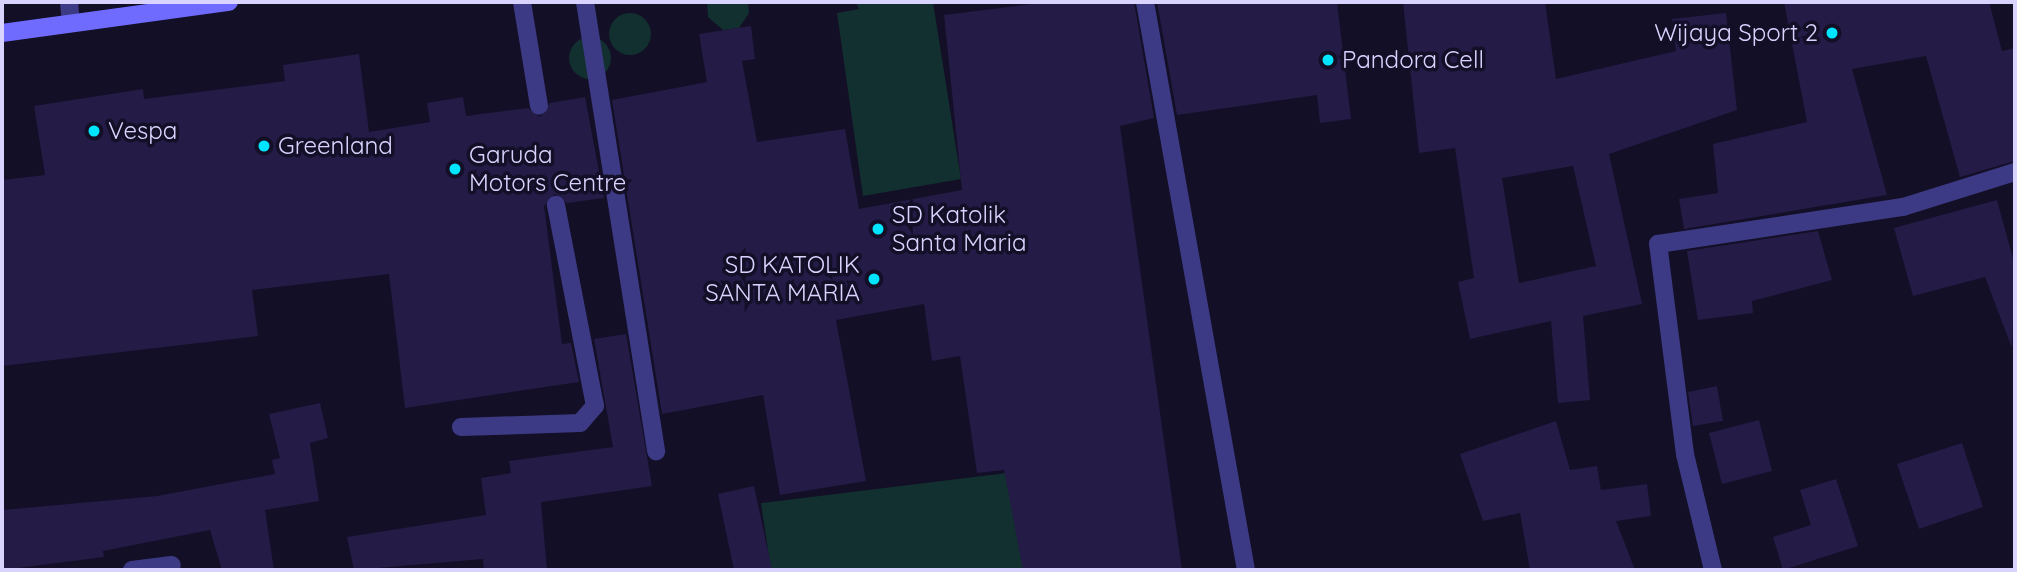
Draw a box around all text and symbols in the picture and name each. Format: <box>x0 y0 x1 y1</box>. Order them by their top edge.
place label: Wijaya Sport 2 <box>1654 19 1818 47</box>
marker: Wijaya Sport 2 <box>1824 25 1840 41</box>
place label: Pandora Cell <box>1342 46 1484 74</box>
marker: Pandora Cell <box>1320 52 1336 68</box>
place label: Vespa <box>108 117 177 145</box>
marker: Vespa <box>86 123 102 139</box>
place label: Greenland <box>278 132 393 160</box>
marker: Greenland <box>256 138 272 154</box>
place label: Garuda Motors Centre <box>469 141 626 197</box>
marker: Garuda Motors Centre <box>447 161 463 177</box>
place label: SD Katolik Santa Maria <box>892 201 1026 257</box>
marker: SD Katolik Santa Maria <box>870 221 886 237</box>
place label: SD KATOLIK SANTA MARIA <box>705 251 860 307</box>
marker: SD KATOLIK SANTA MARIA <box>866 271 882 287</box>

